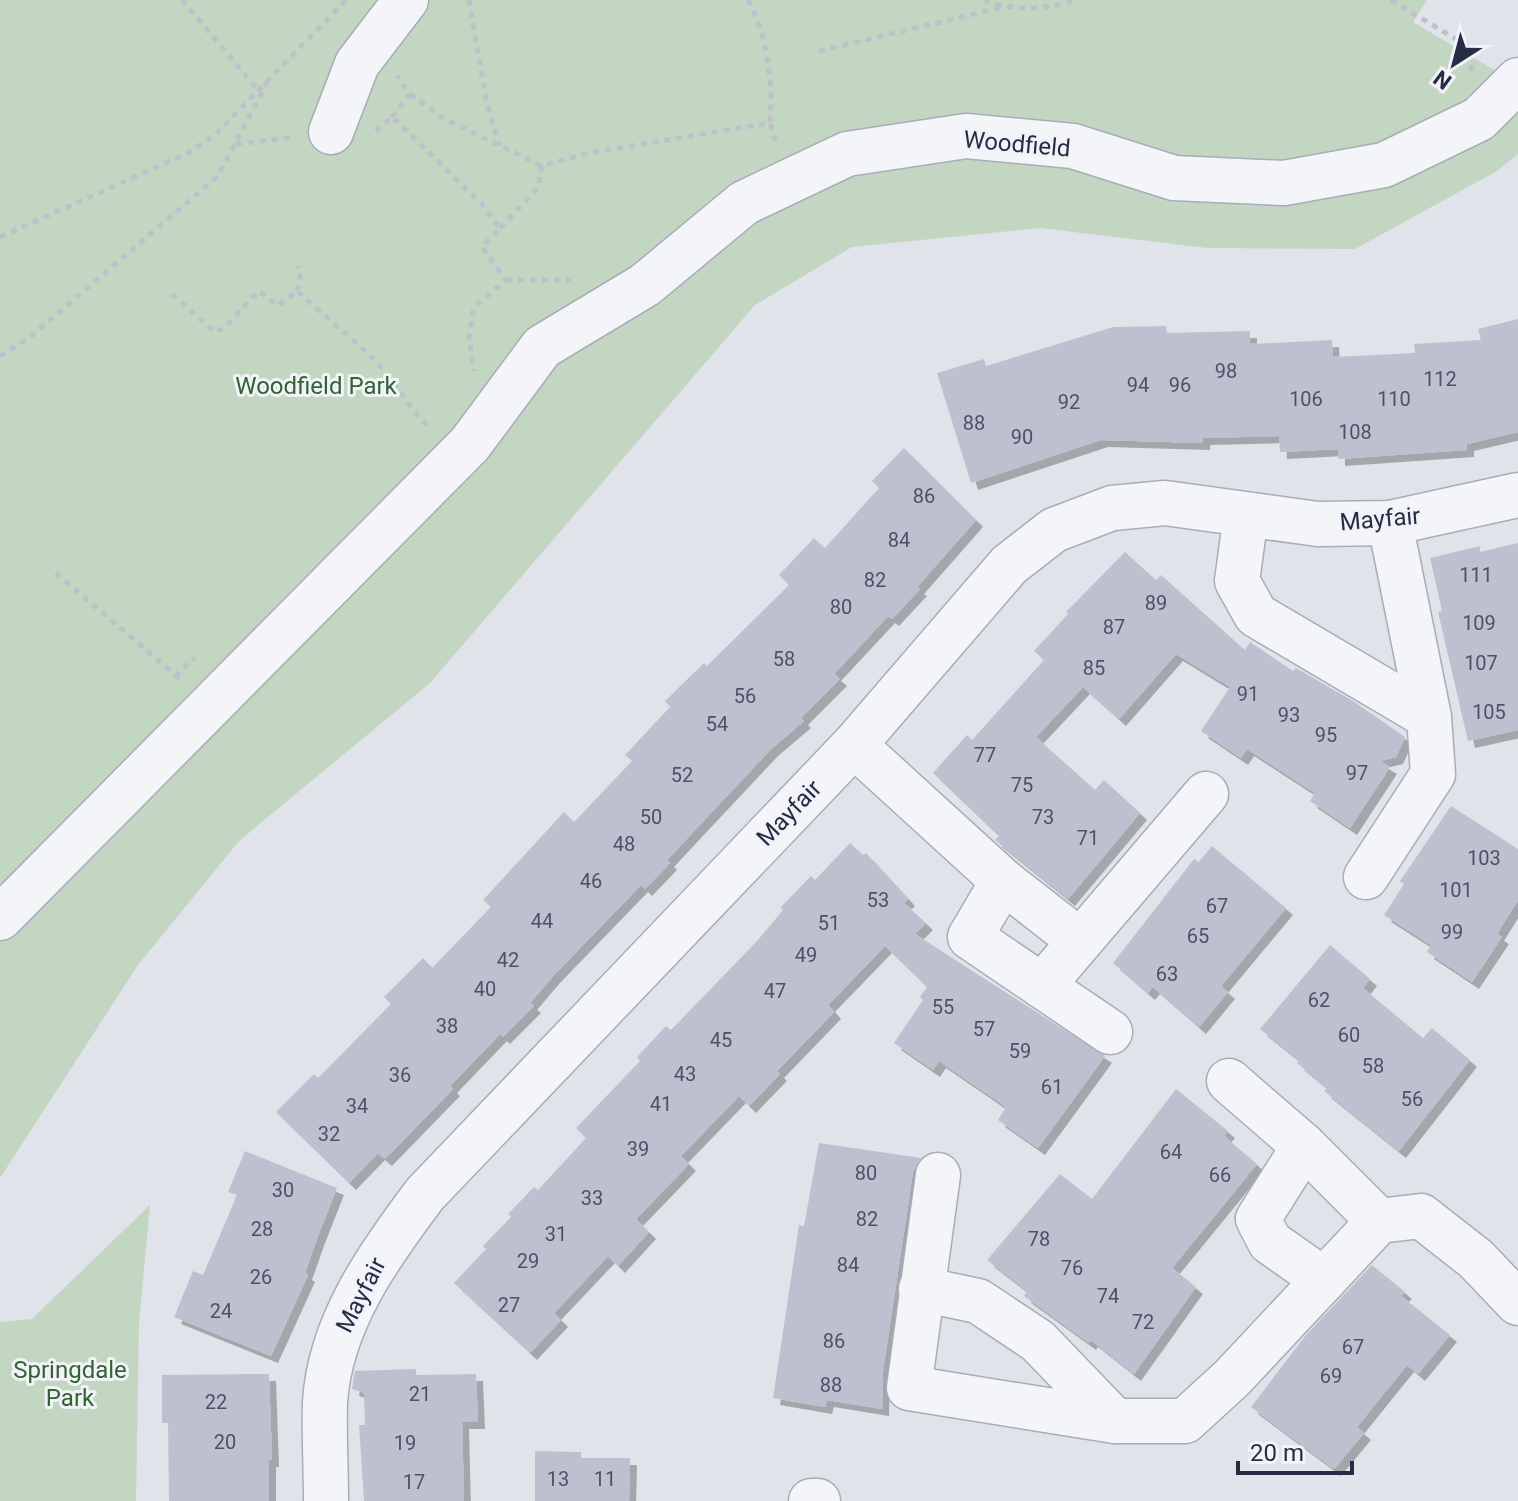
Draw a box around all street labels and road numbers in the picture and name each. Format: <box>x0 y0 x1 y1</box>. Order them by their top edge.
street label: Woodfield <box>962 125 1072 163</box>
street label: Mayfair <box>1339 502 1421 536</box>
street label: Mayfair <box>751 774 827 852</box>
street label: Mayfair <box>330 1253 392 1337</box>

